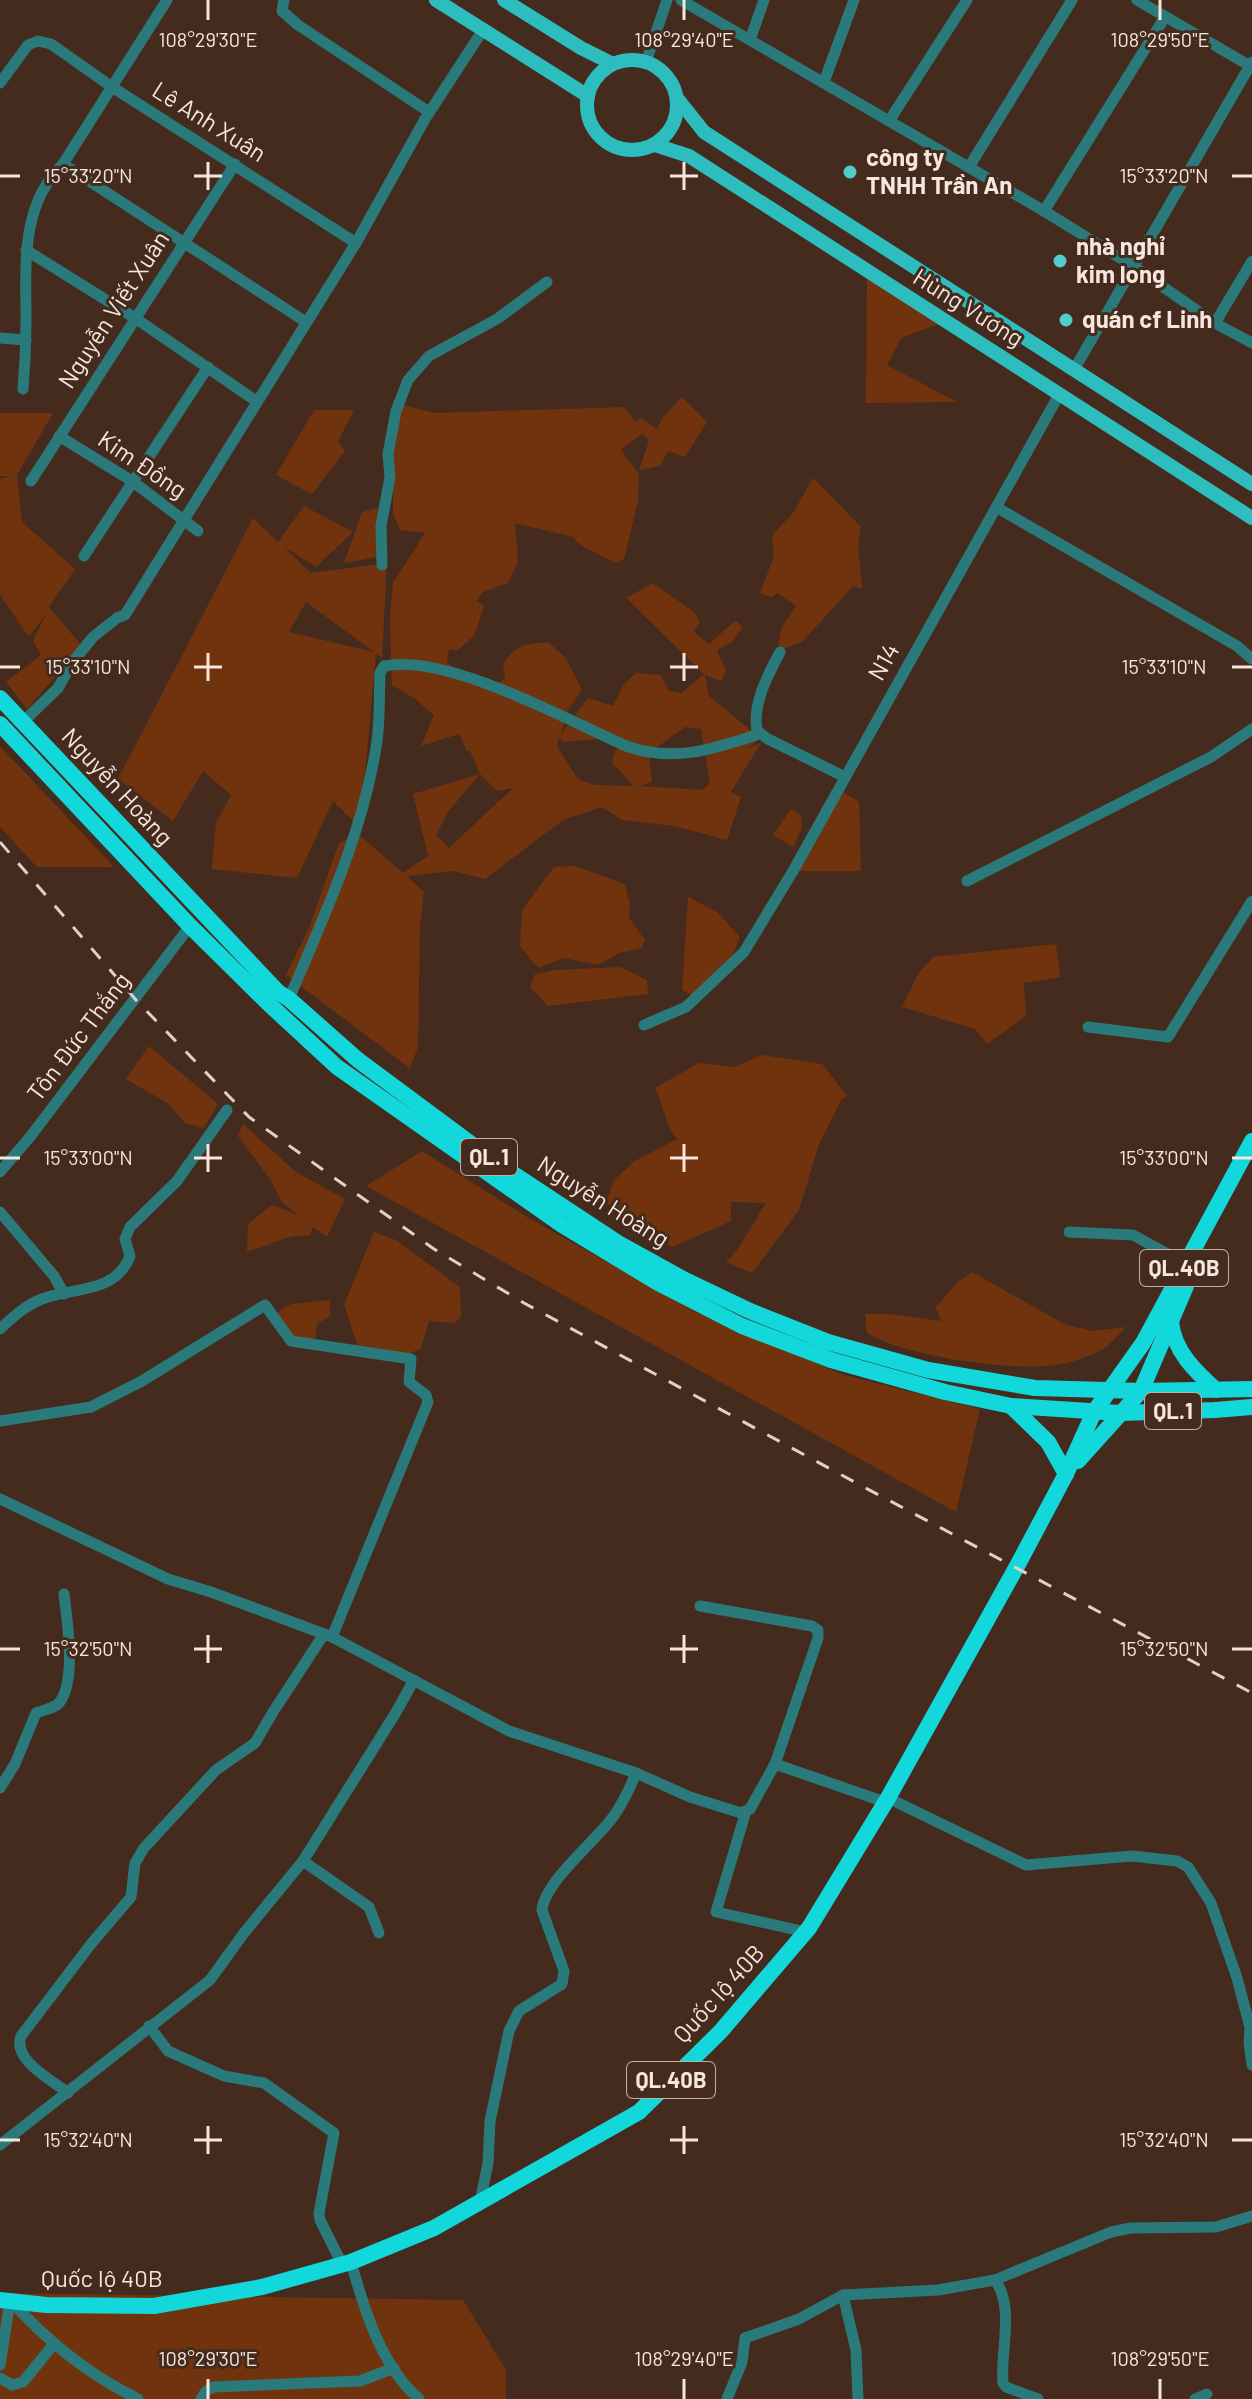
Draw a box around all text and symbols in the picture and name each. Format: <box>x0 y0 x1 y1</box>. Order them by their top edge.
text: 108°29'30"E <box>158 27 258 51</box>
text: 108°29'40"E <box>634 27 734 51</box>
text: 108°29'50"E <box>1110 27 1210 51</box>
street label: Lê Anh Xuân <box>148 74 272 167</box>
place label: công ty TNHH Trần An <box>866 142 1013 199</box>
text: 15°33'20"N <box>44 163 132 187</box>
marker: công ty TNHH Trần An <box>841 163 859 181</box>
text: 15°33'20"N <box>1120 163 1208 187</box>
street label: Nguyễn Viết Xuân <box>51 225 174 393</box>
place label: nhà nghỉ kim long <box>1076 231 1165 288</box>
marker: nhà nghỉ kim long <box>1051 252 1069 270</box>
street label: Hùng Vương <box>908 261 1029 352</box>
place label: quán cf Linh <box>1082 304 1212 333</box>
marker: quán cf Linh <box>1057 311 1075 329</box>
street label: Kim Đồng <box>93 424 193 504</box>
street label: N14 <box>861 638 905 685</box>
text: 15°33'10"N <box>45 654 131 678</box>
text: 15°33'10"N <box>1121 654 1207 678</box>
street label: Nguyễn Hoàng <box>56 721 180 851</box>
street label: Tôn Đức Thắng <box>20 966 136 1106</box>
road number: QL.1 <box>461 1139 517 1175</box>
text: 15°33'00"N <box>43 1145 133 1169</box>
text: 15°33'00"N <box>1119 1145 1209 1169</box>
street label: Nguyễn Hoàng <box>533 1149 675 1253</box>
road number: QL.40B <box>1140 1250 1228 1286</box>
road number: QL.1 <box>1145 1393 1201 1429</box>
text: 15°32'50"N <box>44 1636 132 1660</box>
text: 15°32'50"N <box>1120 1636 1208 1660</box>
street label: Quốc lộ 40B <box>666 1938 769 2048</box>
road number: QL.40B <box>627 2062 715 2098</box>
text: 15°32'40"N <box>43 2127 133 2151</box>
text: 15°32'40"N <box>1119 2127 1209 2151</box>
street label: Quốc lộ 40B <box>41 2263 163 2292</box>
text: 108°29'30"E <box>158 2346 258 2370</box>
text: 108°29'40"E <box>634 2346 734 2370</box>
text: 108°29'50"E <box>1110 2346 1210 2370</box>

